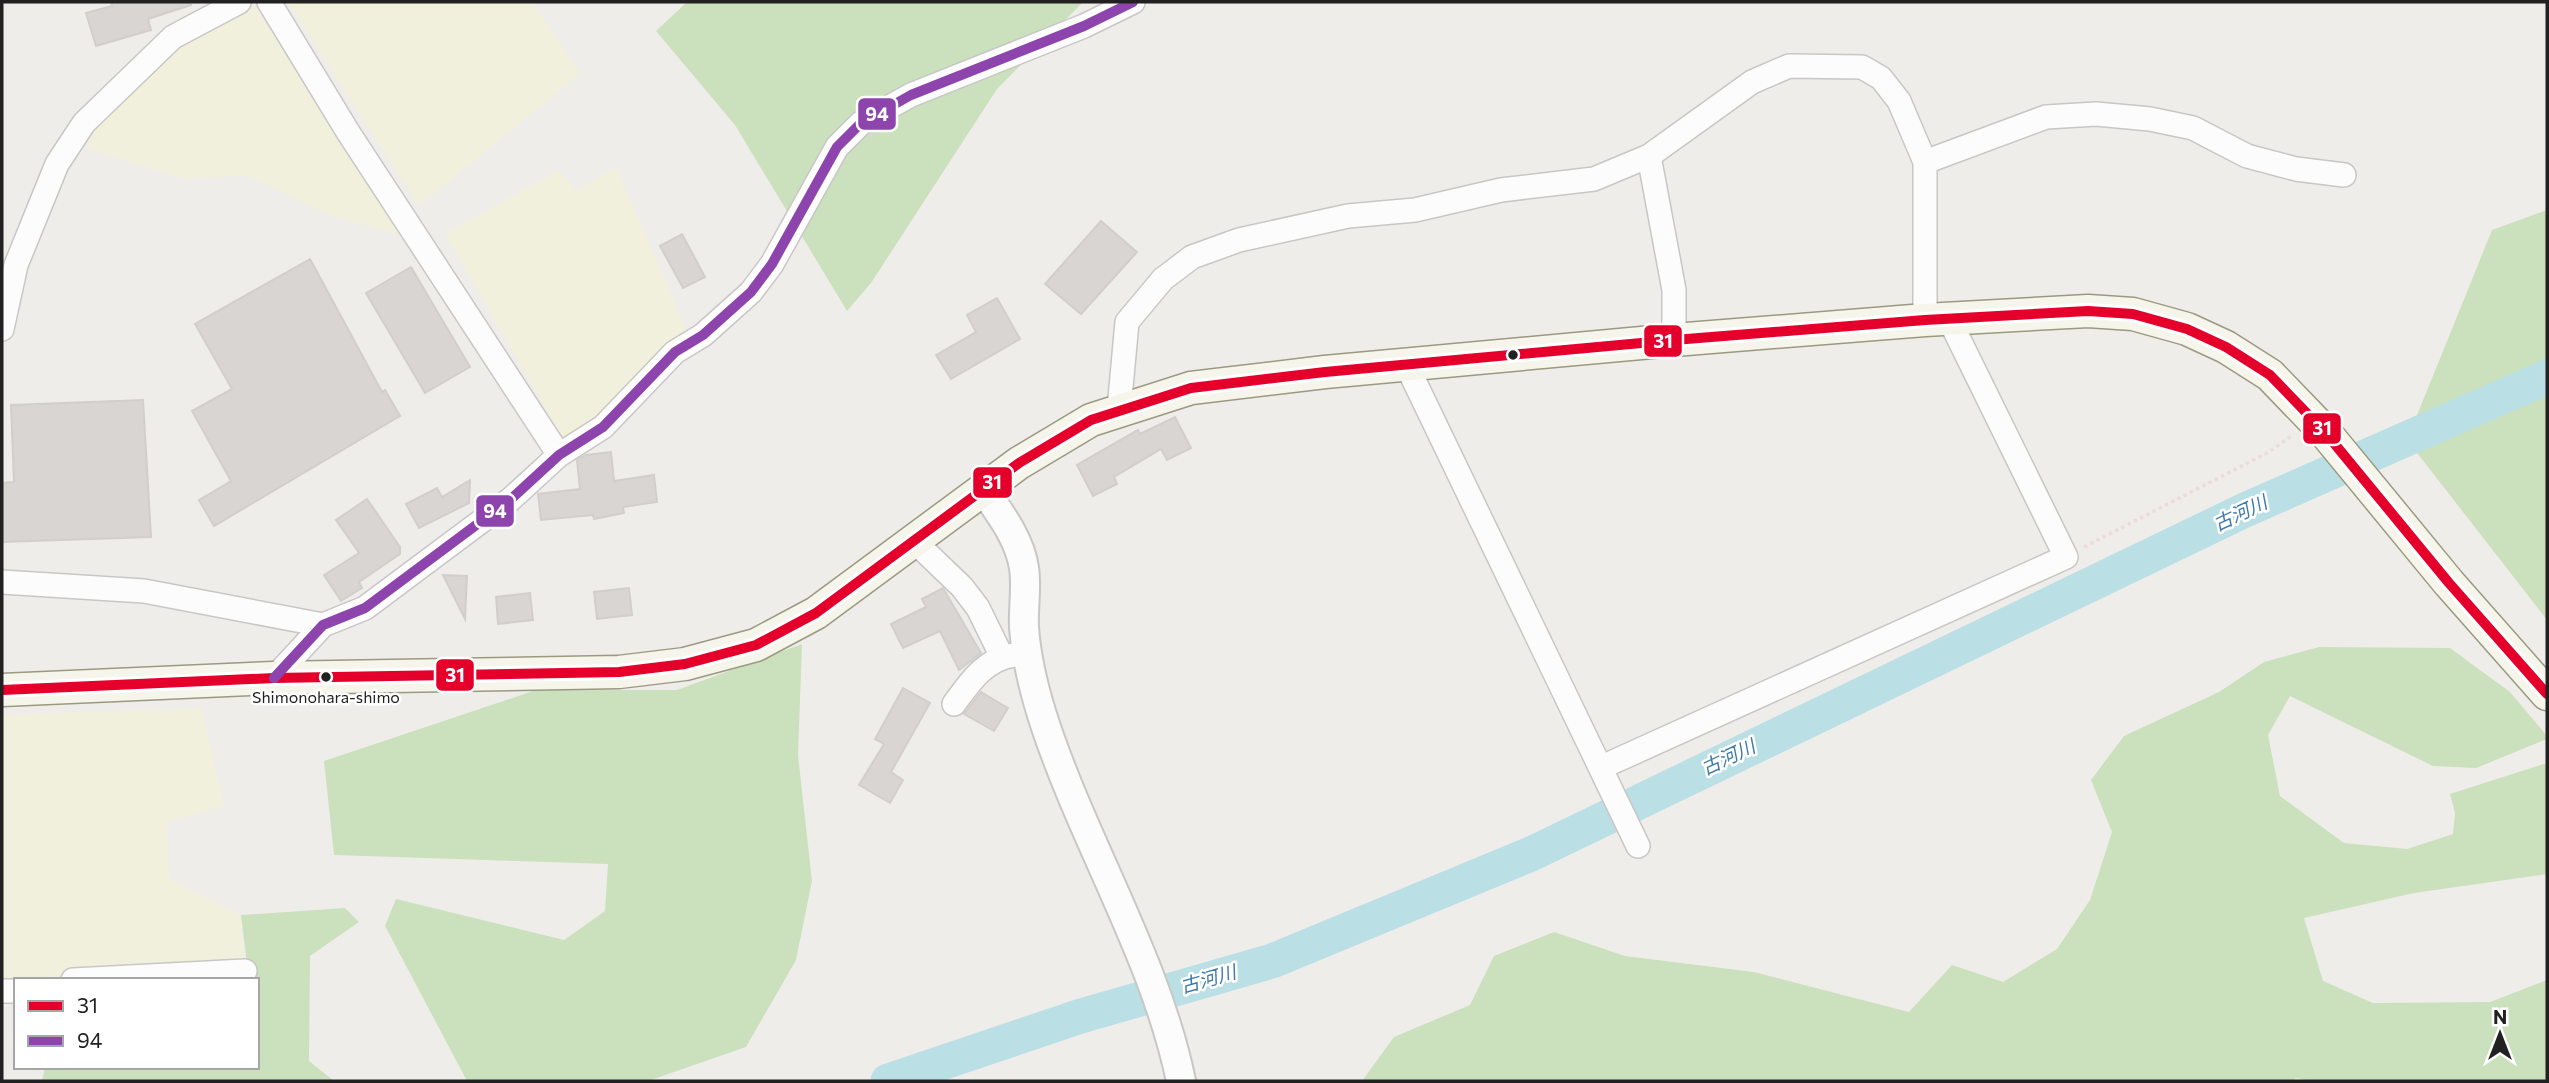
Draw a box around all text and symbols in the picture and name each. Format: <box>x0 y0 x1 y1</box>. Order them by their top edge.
line badge: 94 <box>857 97 897 131</box>
text: 94 <box>865 102 889 125</box>
line badge: 31 <box>1643 324 1683 358</box>
text: 31 <box>1653 329 1673 352</box>
unlabelled marker <box>1506 348 1520 362</box>
line badge: 31 <box>2302 412 2342 445</box>
text: 31 <box>2312 416 2332 439</box>
line badge: 31 <box>972 466 1013 499</box>
text: 31 <box>982 470 1002 493</box>
water label: 古河川 <box>2209 489 2272 535</box>
line badge: 94 <box>475 494 515 528</box>
text: 94 <box>483 499 507 522</box>
line badge: 31 <box>435 658 475 692</box>
text: 31 <box>445 663 465 686</box>
marker: Shimonohara-shimo <box>319 670 333 684</box>
place label: Shimonohara-shimo <box>252 687 400 706</box>
water label: 古河川 <box>1697 733 1760 779</box>
water label: 古河川 <box>1177 959 1240 997</box>
legend <box>14 978 259 1069</box>
text: 31 <box>77 992 98 1017</box>
north arrow <box>2465 999 2535 1069</box>
text: N <box>2493 1005 2507 1028</box>
text: 94 <box>77 1027 103 1052</box>

